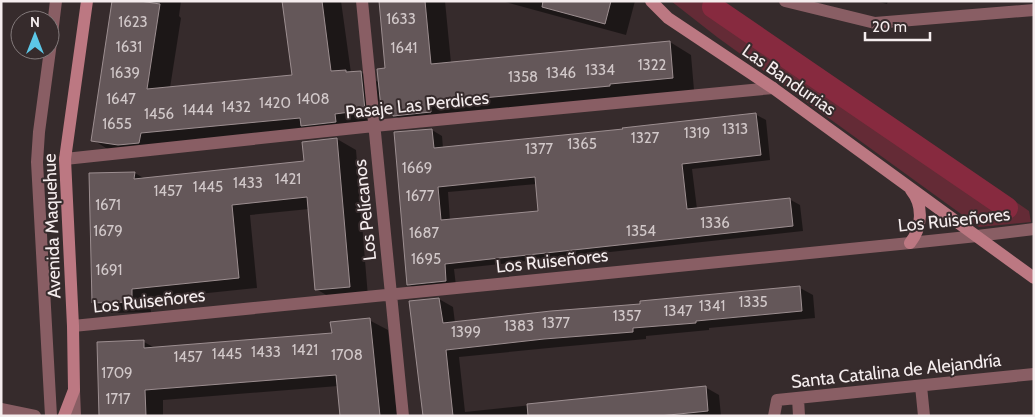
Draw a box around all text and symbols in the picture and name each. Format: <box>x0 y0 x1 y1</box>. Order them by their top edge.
north arrow <box>10 10 60 60</box>
house number: 1633 <box>386 10 416 28</box>
scale bar <box>865 10 930 42</box>
text: N <box>30 13 40 31</box>
house number: 1623 <box>118 13 148 31</box>
text: 20 m <box>872 18 907 36</box>
house number: 1631 <box>116 38 142 56</box>
house number: 1641 <box>391 39 417 57</box>
street label: Las Bandurrias <box>738 40 840 120</box>
house number: 1322 <box>638 56 666 74</box>
house number: 1334 <box>585 61 615 79</box>
house number: 1639 <box>110 64 140 82</box>
house number: 1346 <box>546 64 576 82</box>
house number: 1358 <box>508 68 538 86</box>
street label: Pasaje Las Perdices <box>344 87 490 123</box>
house number: 1647 <box>106 90 136 108</box>
house number: 1408 <box>296 90 330 108</box>
house number: 1420 <box>259 94 291 112</box>
house number: 1432 <box>221 98 251 116</box>
house number: 1444 <box>183 101 214 119</box>
house number: 1456 <box>144 105 174 123</box>
house number: 1655 <box>102 115 132 133</box>
house number: 1313 <box>722 120 748 138</box>
house number: 1319 <box>684 124 710 142</box>
house number: 1327 <box>631 129 660 147</box>
house number: 1365 <box>567 135 597 153</box>
house number: 1377 <box>525 140 553 158</box>
street label: Avenida Maquehue <box>38 153 66 299</box>
street label: Los Pelícanos <box>349 158 381 262</box>
house number: 1669 <box>402 159 432 177</box>
house number: 1421 <box>275 170 301 188</box>
house number: 1433 <box>233 174 263 192</box>
house number: 1445 <box>193 178 223 196</box>
house number: 1457 <box>153 182 183 200</box>
house number: 1677 <box>406 187 435 205</box>
house number: 1671 <box>95 196 121 214</box>
street label: Los Ruiseñores <box>897 203 1011 237</box>
house number: 1336 <box>700 214 730 232</box>
house number: 1679 <box>93 222 123 240</box>
house number: 1354 <box>626 222 656 240</box>
house number: 1687 <box>409 224 439 242</box>
street label: Los Ruiseñores <box>495 244 609 278</box>
house number: 1695 <box>411 250 441 268</box>
house number: 1691 <box>96 261 122 279</box>
street label: Los Ruiseñores <box>92 284 206 318</box>
house number: 1335 <box>738 293 768 311</box>
house number: 1341 <box>699 297 725 315</box>
house number: 1347 <box>663 302 693 320</box>
house number: 1357 <box>613 307 642 325</box>
house number: 1377 <box>542 314 570 332</box>
house number: 1383 <box>504 317 534 335</box>
house number: 1399 <box>451 323 481 341</box>
house number: 1421 <box>292 341 318 359</box>
house number: 1433 <box>251 343 281 361</box>
house number: 1445 <box>212 345 242 363</box>
house number: 1708 <box>331 346 363 364</box>
house number: 1457 <box>173 348 203 366</box>
street label: Santa Catalina de Alejandría <box>790 349 1002 393</box>
house number: 1709 <box>101 364 133 382</box>
house number: 1717 <box>106 390 131 408</box>

